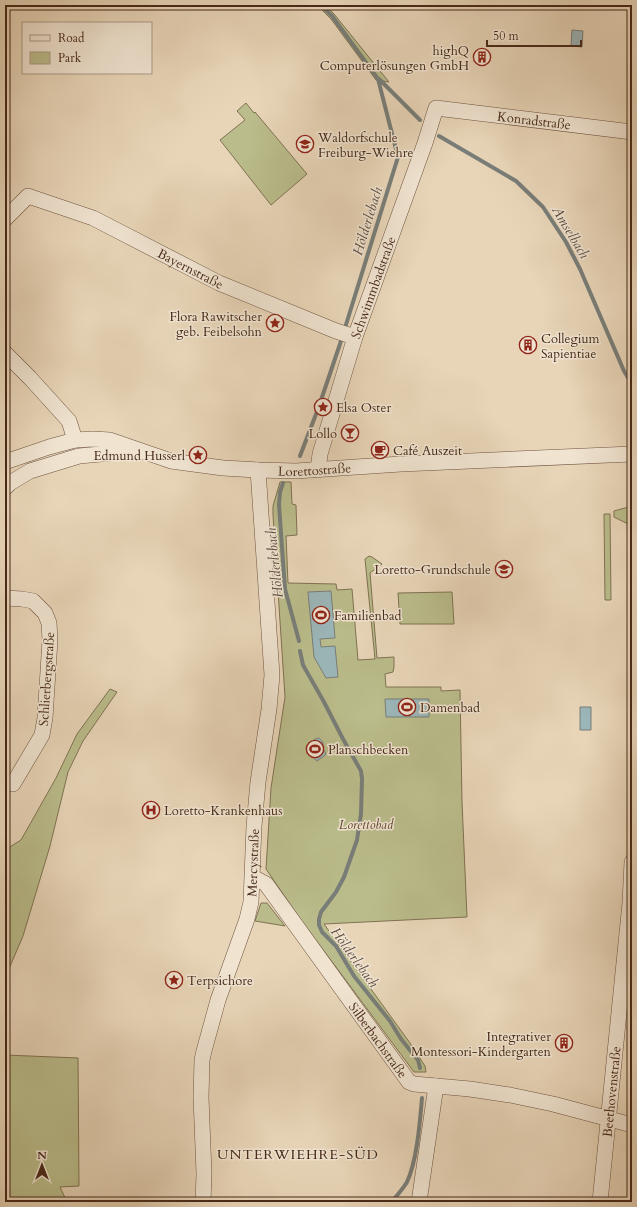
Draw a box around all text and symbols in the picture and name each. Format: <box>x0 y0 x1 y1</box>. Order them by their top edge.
legend <box>22 22 152 74</box>
scale bar <box>487 22 581 48</box>
text: 50 m <box>493 28 520 44</box>
text: Road <box>58 30 85 46</box>
place label: highQ Computerlösungen GmbH <box>320 42 469 75</box>
building icon: highQ Computerlösungen GmbH <box>472 47 492 67</box>
text: Park <box>58 50 82 66</box>
street label: Konradstraße <box>496 108 572 134</box>
place label: Waldorfschule Freiburg-Wiehre <box>317 129 413 162</box>
school or university icon: Waldorfschule Freiburg-Wiehre <box>295 134 315 154</box>
water label: Hölderlebach <box>348 184 387 258</box>
water label: Amselbach <box>547 201 594 262</box>
street label: Schwimmbadstraße <box>347 234 401 341</box>
street label: Bayernstraße <box>154 245 226 294</box>
place label: Flora Rawitscher geb. Feibelsohn <box>170 308 263 341</box>
place icon: Flora Rawitscher geb. Feibelsohn <box>265 313 285 333</box>
place label: Collegium Sapientiae <box>541 330 600 363</box>
building icon: Collegium Sapientiae <box>518 335 538 355</box>
place icon: Elsa Oster <box>313 397 333 417</box>
place label: Elsa Oster <box>336 399 391 417</box>
bar icon: Lollo <box>340 423 360 443</box>
place label: Lollo <box>308 425 337 443</box>
cafe icon: Café Auszeit <box>370 440 390 460</box>
place label: Café Auszeit <box>393 442 462 460</box>
place icon: Edmund Husserl <box>188 445 208 465</box>
place label: Edmund Husserl <box>93 447 186 465</box>
street label: Lorettostraße <box>278 459 352 481</box>
water label: Hölderlebach <box>261 527 288 599</box>
school or university icon: Loretto-Grundschule <box>494 559 514 579</box>
place label: Loretto-Grundschule <box>374 561 491 579</box>
sports icon: Familienbad <box>311 605 331 625</box>
place label: Familienbad <box>334 607 402 625</box>
street label: Schlierbergstraße <box>35 631 59 727</box>
sports icon: Damenbad <box>397 697 417 717</box>
place label: Damenbad <box>420 699 480 717</box>
sports icon: Planschbecken <box>305 739 325 759</box>
place label: Planschbecken <box>328 741 409 759</box>
hospital icon: Loretto-Krankenhaus <box>141 800 161 820</box>
place label: Loretto-Krankenhaus <box>164 802 282 820</box>
park label: Lorettobad <box>339 816 394 834</box>
street label: Mercystraße <box>243 828 264 897</box>
water label: Hölderlebach <box>326 923 383 992</box>
place icon: Terpsichore <box>164 970 184 990</box>
place label: Terpsichore <box>187 972 253 990</box>
street label: Silberbachstraße <box>344 999 411 1082</box>
place label: Integrativer Montessori-Kindergarten <box>411 1028 552 1061</box>
building icon: Integrativer Montessori-Kindergarten <box>554 1033 574 1053</box>
street label: Beethovenstraße <box>599 1045 626 1138</box>
north arrow <box>22 1145 62 1185</box>
district label: UNTERWIEHRE-SÜD <box>217 1145 379 1164</box>
text: N <box>37 1148 47 1163</box>

